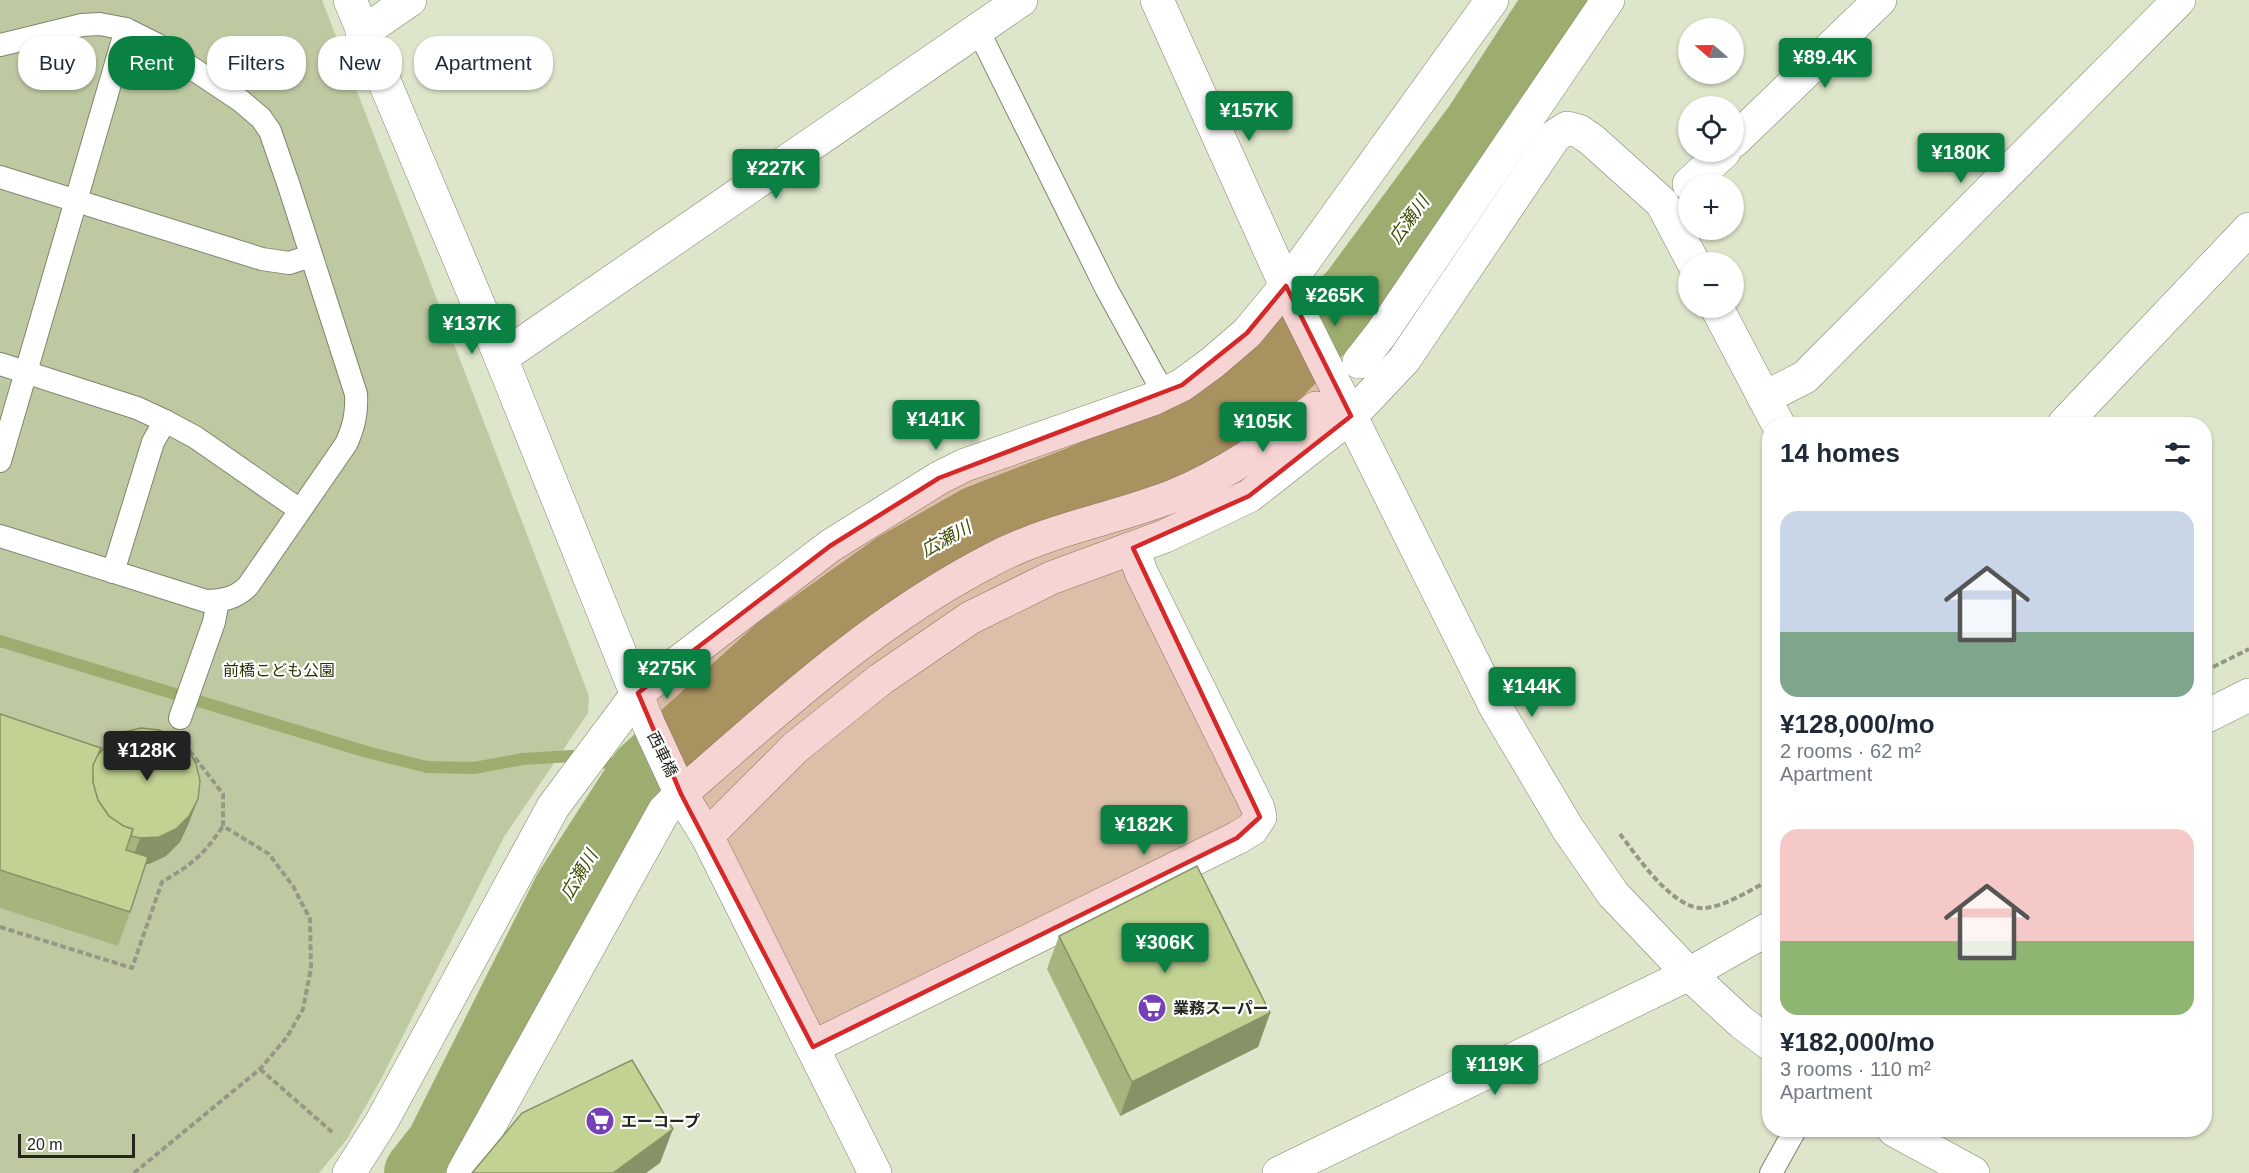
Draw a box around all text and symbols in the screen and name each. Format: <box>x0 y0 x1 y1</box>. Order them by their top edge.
north arrow <box>1678 18 1744 84</box>
map controls <box>1678 18 1744 318</box>
chip: Buy <box>18 36 96 90</box>
chip: Rent <box>108 36 195 90</box>
chip: Filters <box>207 36 306 90</box>
chip: New <box>318 36 402 90</box>
chip: Apartment <box>414 36 553 90</box>
pin: ¥89.4K <box>1776 38 1874 89</box>
text: ¥89.4K <box>1793 46 1857 68</box>
pin: ¥157K <box>1207 91 1291 142</box>
button: locate <box>1678 96 1744 162</box>
text: ¥157K <box>1220 99 1278 121</box>
pin: ¥180K <box>1919 133 2003 184</box>
text: ¥180K <box>1932 141 1990 163</box>
pin: ¥227K <box>734 149 818 200</box>
text: ¥227K <box>747 157 805 179</box>
button: + <box>1678 174 1744 240</box>
water label: 広瀬川 <box>1385 191 1434 248</box>
button: − <box>1678 252 1744 318</box>
pin: ¥265K <box>1293 276 1377 327</box>
text: ¥265K <box>1306 284 1364 306</box>
pin: ¥137K <box>430 304 514 355</box>
text: ¥137K <box>443 312 501 334</box>
pin: ¥141K <box>894 400 978 451</box>
pin: ¥105K <box>1221 402 1305 453</box>
text: ¥141K <box>907 408 965 430</box>
text: ¥105K <box>1234 410 1292 432</box>
icon: filters <box>2161 437 2194 470</box>
text: 14 homes <box>1780 438 1900 468</box>
water label: 広瀬川 <box>918 516 976 561</box>
icon: home <box>1933 550 2041 658</box>
pin: ¥275K <box>625 649 709 700</box>
text: ¥275K <box>638 657 696 679</box>
park label: 前橋こども公園 <box>223 662 335 679</box>
pin: ¥144K <box>1490 667 1574 718</box>
text: ¥144K <box>1503 675 1561 697</box>
text: ¥128,000/mo <box>1780 709 1935 739</box>
street label: 西車橋 <box>644 729 681 780</box>
pin: ¥128K <box>105 731 189 782</box>
text: ¥128K <box>118 739 176 761</box>
text: 2 rooms · 62 m² <box>1780 740 1921 762</box>
text: Apartment <box>1780 763 1872 785</box>
pin: ¥182K <box>1102 805 1186 856</box>
text: ¥182K <box>1115 813 1173 835</box>
water label: 広瀬川 <box>557 845 603 903</box>
icon: home <box>1933 868 2041 976</box>
pin: ¥306K <box>1123 923 1207 974</box>
text: ¥306K <box>1136 931 1194 953</box>
supermarket icon: 業務スーパー <box>1136 992 1168 1024</box>
place label: 業務スーパー <box>1173 1000 1269 1017</box>
text: ¥182,000/mo <box>1780 1027 1935 1057</box>
pin: ¥119K <box>1453 1045 1537 1096</box>
text: ¥119K <box>1466 1053 1524 1075</box>
text: 3 rooms · 110 m² <box>1780 1058 1931 1080</box>
text: Apartment <box>1780 1081 1872 1103</box>
supermarket icon: エーコープ <box>584 1105 616 1137</box>
place label: エーコープ <box>621 1113 700 1130</box>
scale bar <box>18 1131 135 1158</box>
text: 20 m <box>27 1136 63 1153</box>

